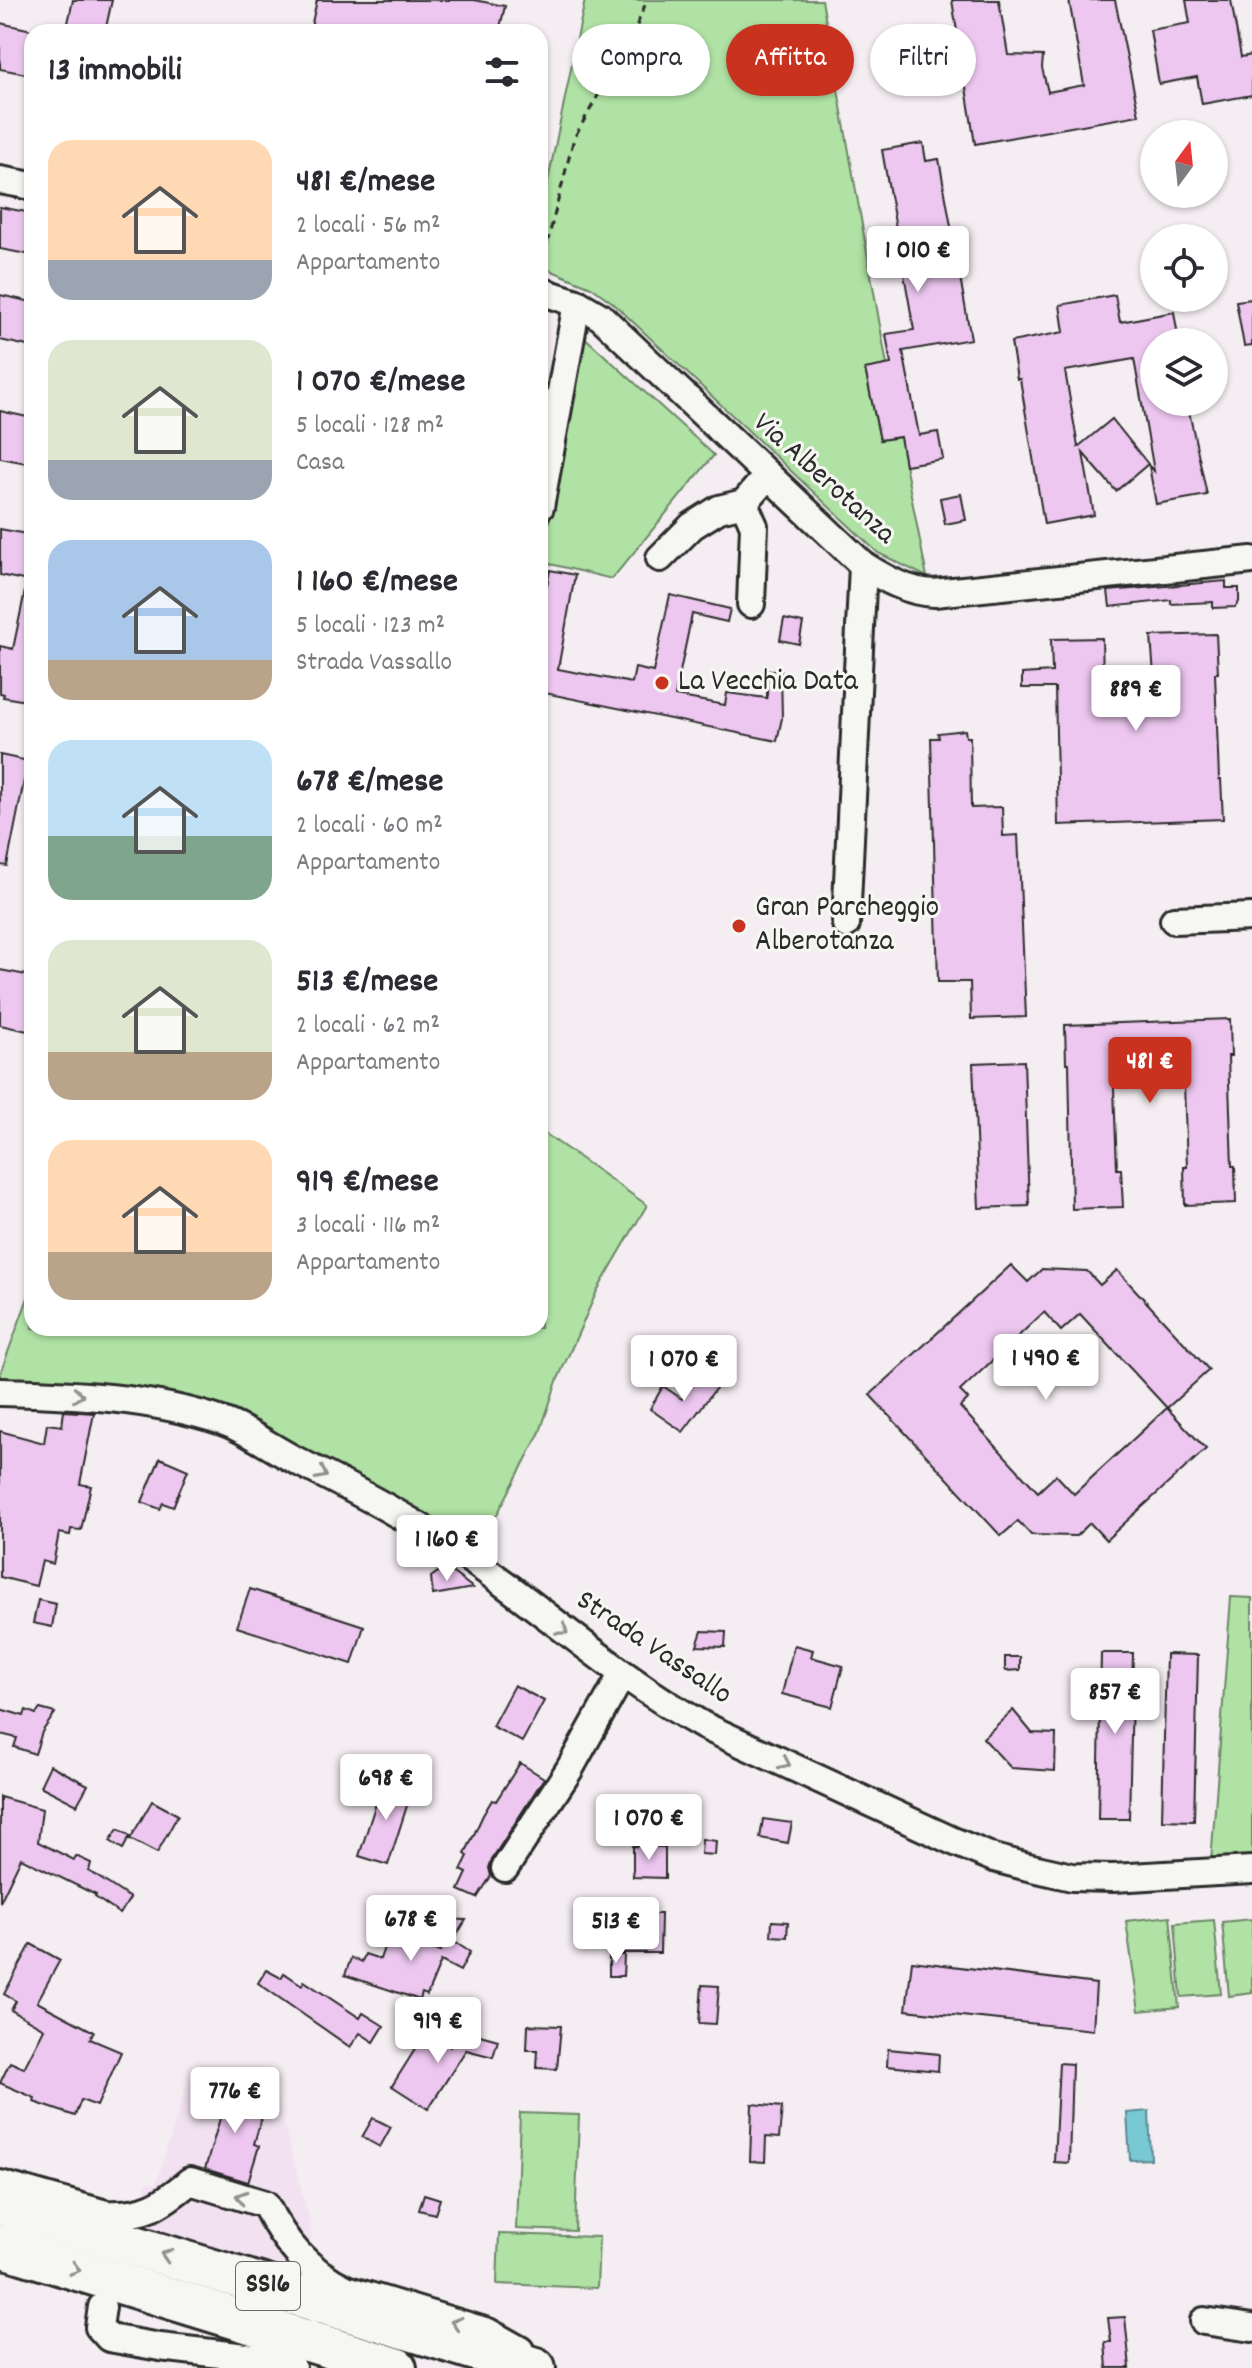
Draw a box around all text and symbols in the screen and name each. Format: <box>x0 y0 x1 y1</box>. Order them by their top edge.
chip: Compra <box>572 24 710 96</box>
chip: Affitta <box>726 24 854 96</box>
chip: Filtri <box>870 24 976 96</box>
text: 13 immobili <box>48 48 182 97</box>
icon: filters <box>480 50 524 94</box>
north arrow <box>1140 120 1228 208</box>
map controls <box>1140 120 1228 416</box>
text: 481 €/mese <box>296 159 435 208</box>
icon: home <box>112 172 208 268</box>
text: 2 locali · 56 m² <box>296 208 441 245</box>
button: locate <box>1140 224 1228 312</box>
pin: 1 010 € <box>844 226 992 294</box>
text: 1 010 € <box>885 233 951 270</box>
text: Appartamento <box>296 245 440 282</box>
button: layers <box>1140 328 1228 416</box>
text: 1 070 €/mese <box>296 359 465 408</box>
icon: home <box>112 372 208 468</box>
street label: Via Alberotanza <box>742 404 905 557</box>
text: 5 locali · 128 m² <box>296 408 444 445</box>
text: Casa <box>296 445 344 482</box>
text: 1 160 €/mese <box>296 559 458 608</box>
icon: home <box>112 572 208 668</box>
text: 5 locali · 123 m² <box>296 608 445 645</box>
text: Strada Vassallo <box>296 645 452 682</box>
place label: La Vecchia Data <box>678 662 859 705</box>
pin: 889 € <box>1080 665 1192 733</box>
text: 889 € <box>1109 672 1163 709</box>
marker: La Vecchia Data <box>653 674 671 692</box>
text: 678 €/mese <box>296 759 443 808</box>
icon: home <box>112 772 208 868</box>
text: 2 locali · 60 m² <box>296 808 443 845</box>
text: Appartamento <box>296 845 440 882</box>
place label: Gran Parcheggio Alberotanza <box>755 888 939 965</box>
marker: Gran Parcheggio Alberotanza <box>730 917 748 935</box>
text: 513 €/mese <box>296 959 438 1008</box>
icon: home <box>112 972 208 1068</box>
text: 2 locali · 62 m² <box>296 1008 440 1045</box>
pin: 481 € <box>1094 1037 1206 1105</box>
text: 481 € <box>1126 1044 1174 1081</box>
text: Appartamento <box>296 1045 440 1082</box>
text: 919 €/mese <box>296 1159 439 1208</box>
icon: home <box>112 1172 208 1268</box>
text: 3 locali · 116 m² <box>296 1208 440 1245</box>
text: Appartamento <box>296 1245 440 1282</box>
pin: 1 490 € <box>972 1334 1120 1402</box>
pin: 1 070 € <box>610 1335 758 1403</box>
text: 1 490 € <box>1012 1341 1080 1378</box>
text: 1 070 € <box>649 1342 719 1379</box>
one-way arrow <box>72 1386 85 1403</box>
one-way arrow <box>314 1464 329 1479</box>
pin: 1 160 € <box>373 1515 521 1583</box>
text: 1 160 € <box>415 1522 479 1559</box>
street label: Strada Vassallo <box>566 1581 740 1717</box>
one-way arrow <box>554 1620 569 1634</box>
pin: 857 € <box>1059 1668 1171 1736</box>
text: 857 € <box>1089 1675 1141 1712</box>
one-way arrow <box>777 1753 791 1769</box>
pin: 698 € <box>330 1754 442 1822</box>
text: 698 € <box>358 1761 414 1798</box>
pin: 1 070 € <box>575 1794 723 1862</box>
text: 1 070 € <box>614 1801 684 1838</box>
pin: 678 € <box>355 1895 467 1963</box>
pin: 513 € <box>560 1897 672 1965</box>
text: 678 € <box>384 1902 438 1939</box>
text: 513 € <box>591 1904 641 1941</box>
pin: 919 € <box>382 1997 494 2065</box>
text: 919 € <box>413 2004 463 2041</box>
pin: 776 € <box>179 2067 291 2135</box>
text: 776 € <box>208 2074 262 2111</box>
one-way arrow <box>235 2190 248 2206</box>
one-way arrow <box>160 2248 173 2264</box>
one-way arrow <box>67 2260 81 2276</box>
road number: SS16 <box>236 2262 300 2310</box>
one-way arrow <box>449 2316 463 2332</box>

